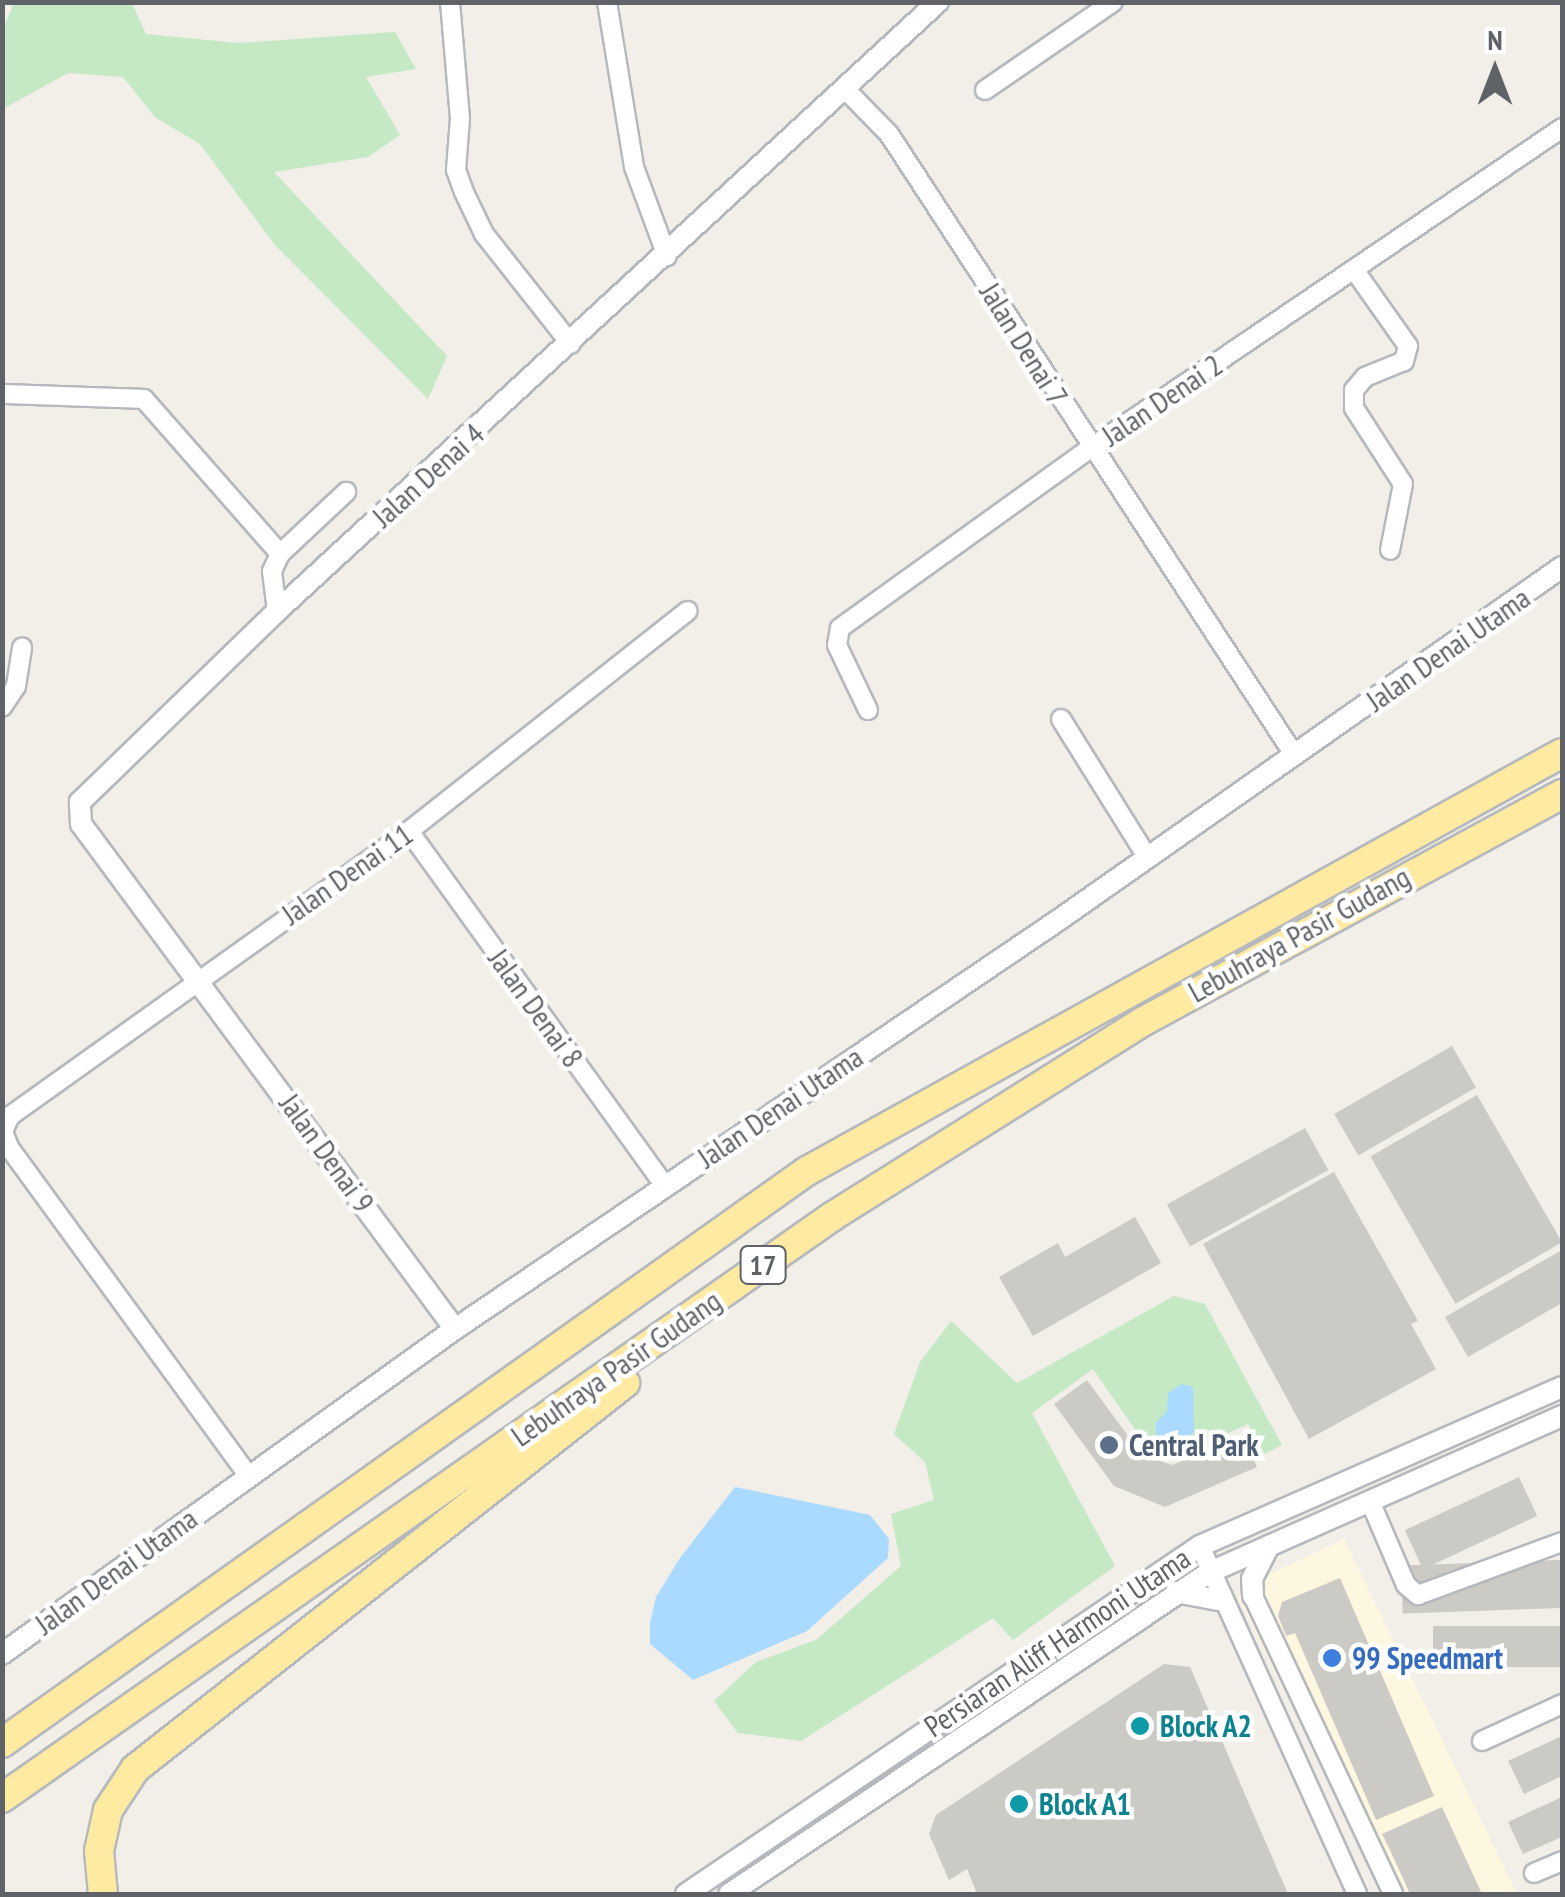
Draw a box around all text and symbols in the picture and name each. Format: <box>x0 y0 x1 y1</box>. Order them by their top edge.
north arrow <box>1445 20 1545 120</box>
text: N <box>1487 21 1503 58</box>
street label: Jalan Denai 7 <box>972 276 1076 412</box>
street label: Jalan Denai 2 <box>1095 347 1229 453</box>
street label: Jalan Denai 4 <box>365 416 491 534</box>
street label: Jalan Denai Utama <box>1359 579 1537 719</box>
street label: Jalan Denai 11 <box>275 816 419 932</box>
street label: Lebuhraya Pasir Gudang <box>1182 858 1416 1010</box>
street label: Jalan Denai 8 <box>481 942 591 1074</box>
street label: Jalan Denai Utama <box>691 1039 869 1175</box>
street label: Jalan Denai 9 <box>272 1087 382 1219</box>
road number: 17 <box>738 1242 788 1288</box>
street label: Lebuhraya Pasir Gudang <box>504 1282 728 1454</box>
place label: Central Park <box>1129 1427 1259 1463</box>
marker: Central Park <box>1098 1434 1120 1456</box>
street label: Jalan Denai Utama <box>28 1500 204 1642</box>
street label: Persiaran Aliff Harmoni Utama <box>917 1539 1197 1745</box>
place label: 99 Speedmart <box>1352 1640 1503 1676</box>
marker: 99 Speedmart <box>1321 1647 1343 1669</box>
place label: Block A2 <box>1160 1708 1254 1744</box>
marker: Block A2 <box>1129 1715 1151 1737</box>
place label: Block A1 <box>1039 1786 1133 1822</box>
marker: Block A1 <box>1008 1793 1030 1815</box>

